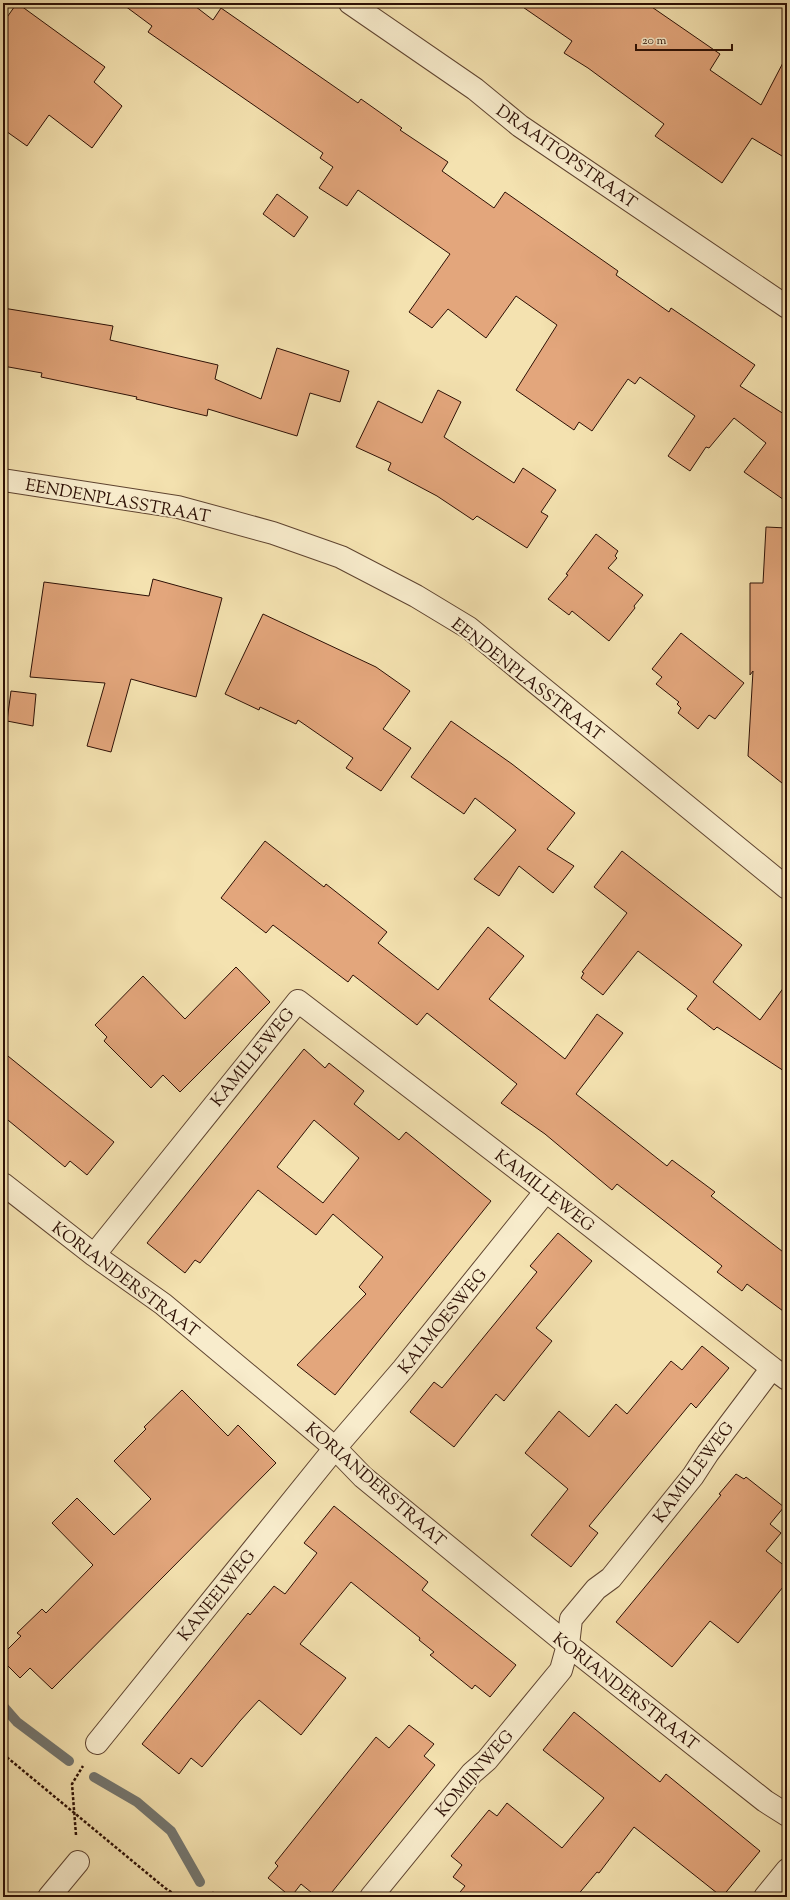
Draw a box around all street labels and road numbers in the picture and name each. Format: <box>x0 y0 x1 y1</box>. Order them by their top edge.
street label: DRAAITOPSTRAAT <box>490 100 641 215</box>
street label: EENDENPLASSTRAAT <box>23 474 212 530</box>
street label: EENDENPLASSTRAAT <box>446 613 608 748</box>
street label: KAMILLEWEG <box>206 1004 301 1113</box>
street label: KAMILLEWEG <box>489 1145 599 1238</box>
street label: KORIANDERSTRAAT <box>46 1217 204 1344</box>
street label: KALMOESWEG <box>393 1264 494 1380</box>
street label: KORIANDERSTRAAT <box>299 1418 450 1553</box>
street label: KAMILLEWEG <box>649 1418 741 1529</box>
street label: KANEELWEG <box>173 1545 262 1647</box>
street label: KORIANDERSTRAAT <box>547 1628 703 1757</box>
street label: KOMIJNWEG <box>431 1725 520 1823</box>

